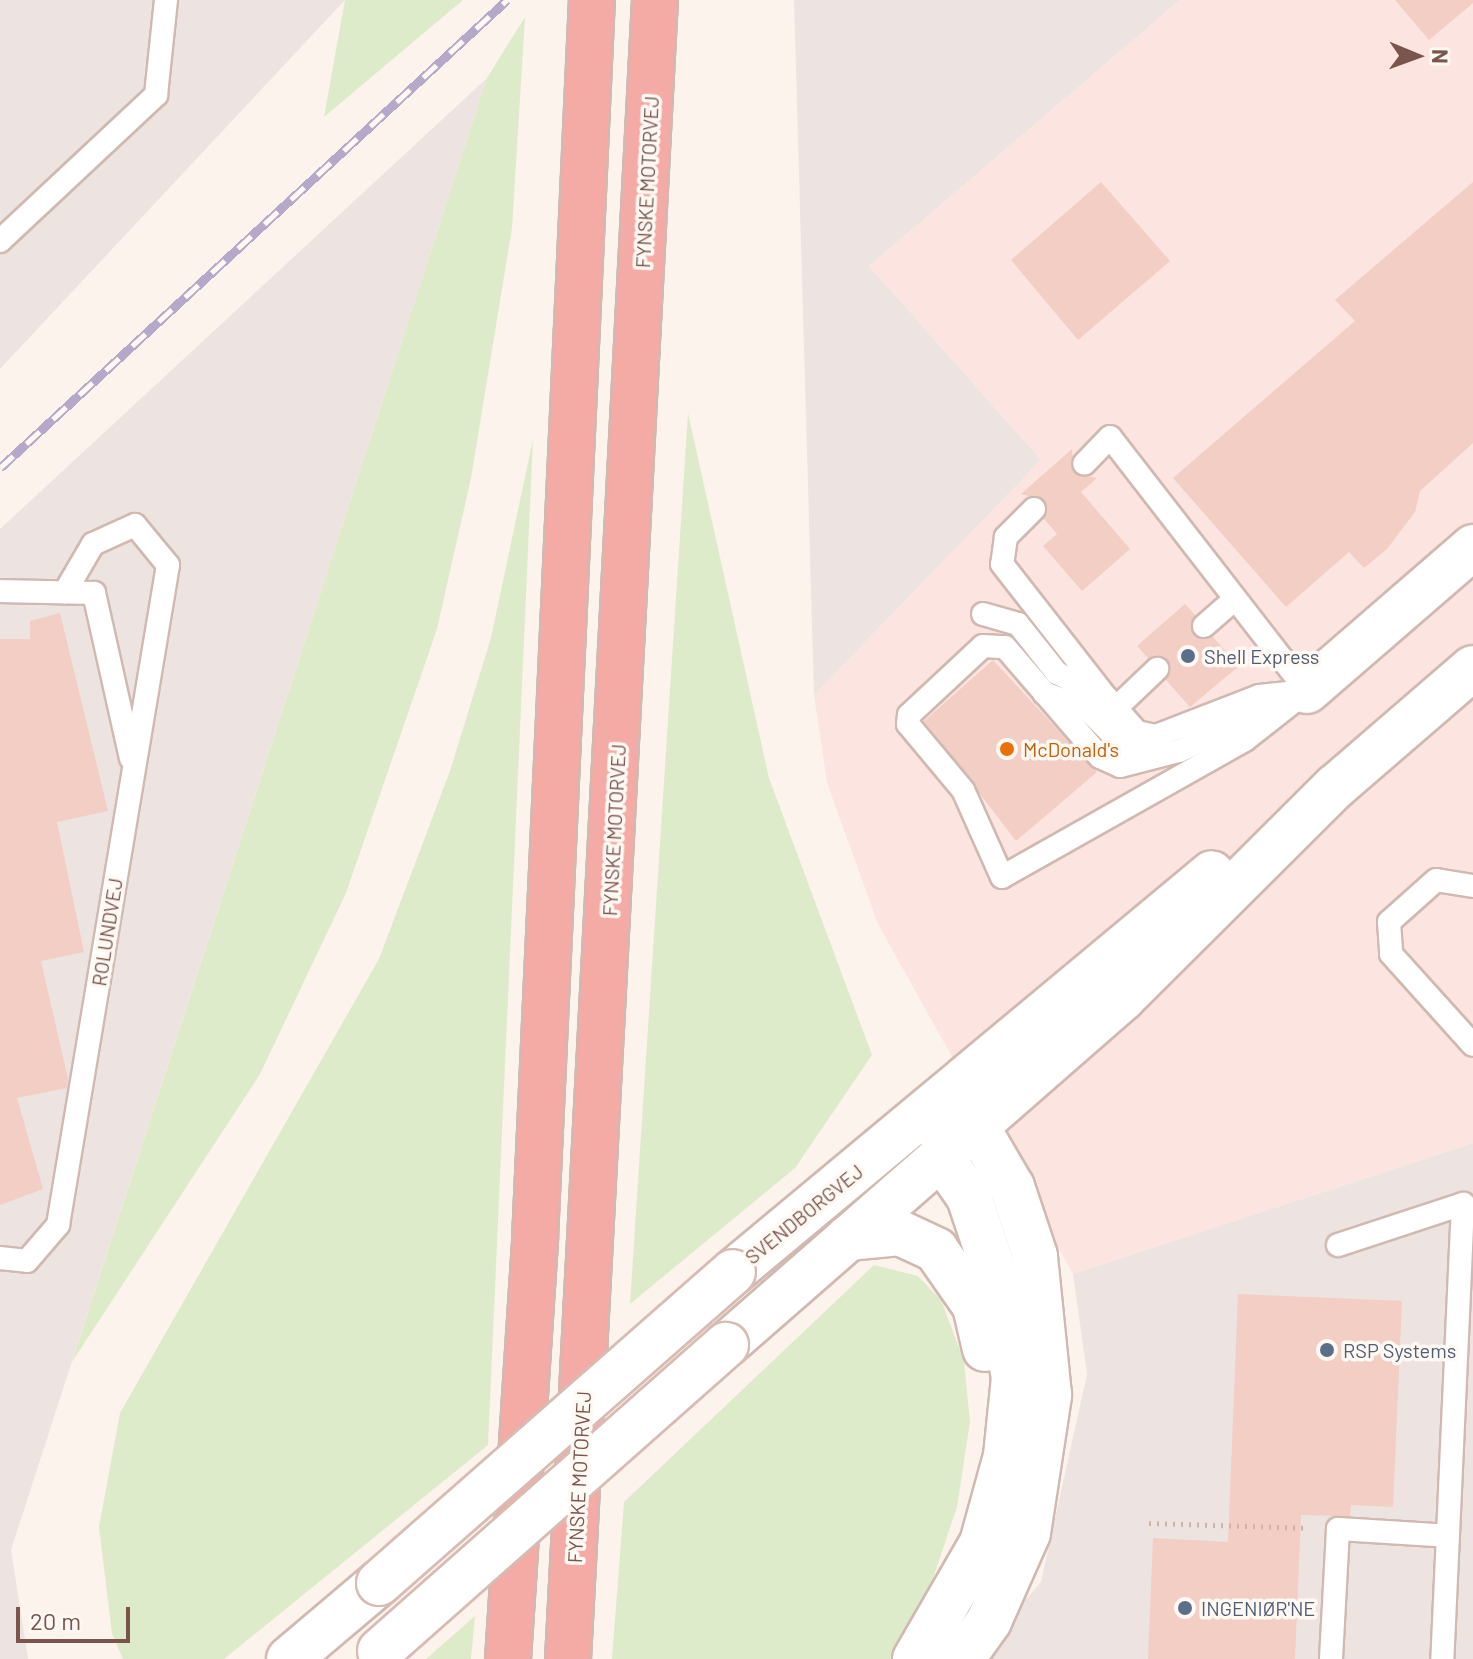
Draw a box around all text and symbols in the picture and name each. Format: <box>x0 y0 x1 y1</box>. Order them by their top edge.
north arrow <box>1377 16 1457 96</box>
text: N <box>1428 49 1454 64</box>
street label: FYNSKE MOTORVEJ <box>631 95 663 269</box>
place label: Shell Express <box>1204 644 1319 668</box>
marker: Shell Express <box>1179 647 1197 665</box>
place label: McDonald's <box>1023 737 1119 761</box>
marker: McDonald's <box>998 740 1016 758</box>
street label: FYNSKE MOTORVEJ <box>598 743 630 917</box>
street label: ROLUNDVEJ <box>87 876 127 988</box>
street label: SVENDBORGVEJ <box>740 1159 868 1269</box>
place label: RSP Systems <box>1343 1338 1456 1362</box>
marker: RSP Systems <box>1318 1341 1336 1359</box>
street label: FYNSKE MOTORVEJ <box>563 1390 595 1564</box>
scale bar <box>20 1591 134 1641</box>
place label: INGENIØR'NE <box>1201 1596 1315 1620</box>
marker: INGENIØR'NE <box>1176 1599 1194 1617</box>
text: 20 m <box>30 1606 81 1635</box>

